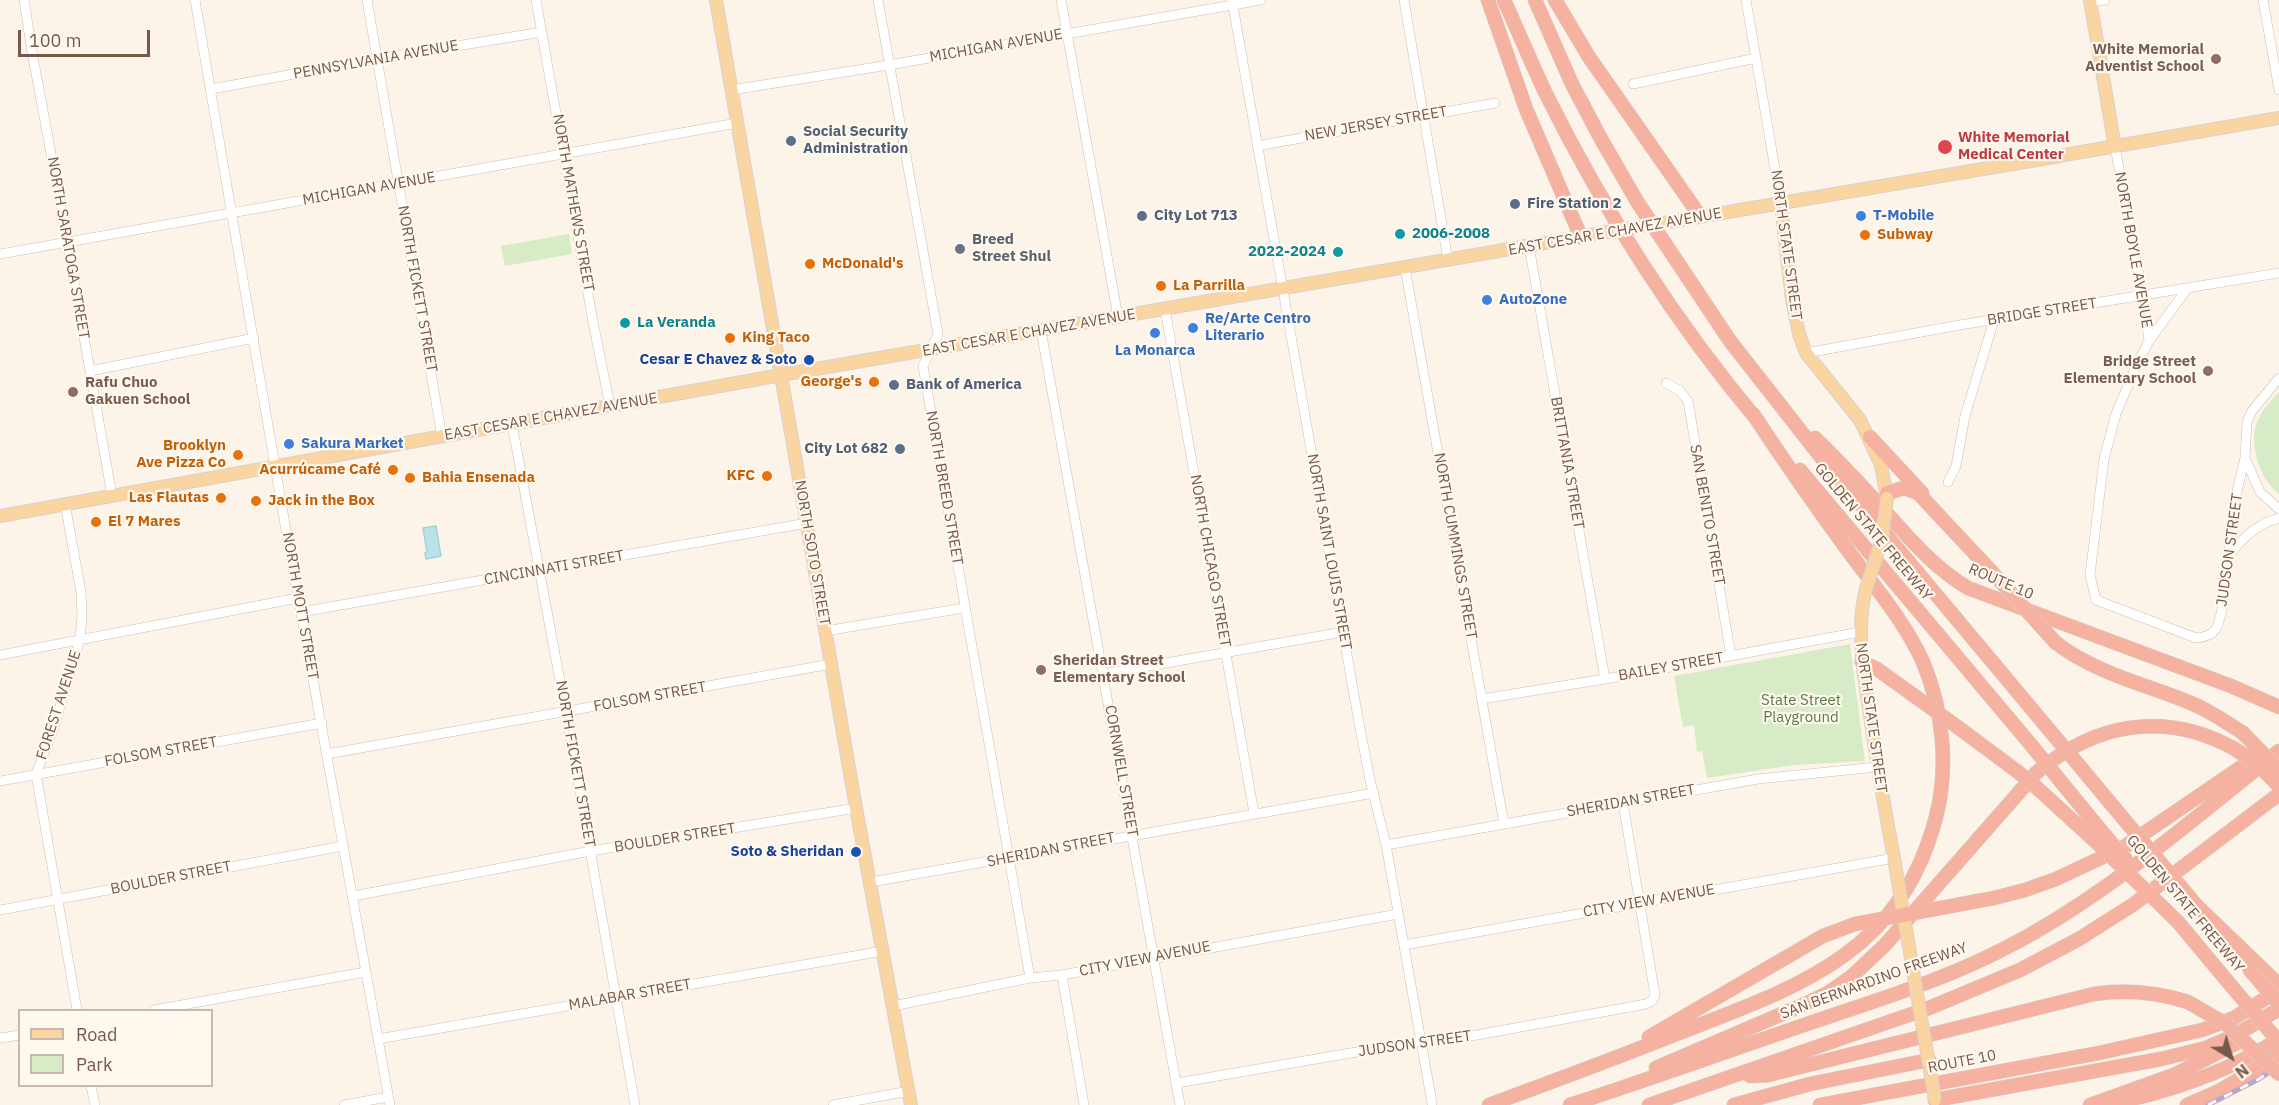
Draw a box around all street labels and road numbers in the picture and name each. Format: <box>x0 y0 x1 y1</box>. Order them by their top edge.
street label: MICHIGAN AVENUE <box>928 25 1064 67</box>
street label: PENNSYLVANIA AVENUE <box>292 37 460 83</box>
street label: NEW JERSEY STREET <box>1303 103 1449 145</box>
street label: NORTH MATHEWS STREET <box>548 113 598 293</box>
street label: NORTH SARATOGA STREET <box>43 155 93 341</box>
street label: MICHIGAN AVENUE <box>301 168 437 210</box>
street label: NORTH STATE STREET <box>1767 169 1805 321</box>
street label: NORTH BOYLE AVENUE <box>2110 171 2156 329</box>
street label: NORTH FICKETT STREET <box>393 204 441 374</box>
street label: EAST CESAR E CHAVEZ AVENUE <box>1507 204 1723 260</box>
street label: BRIDGE STREET <box>1986 294 2098 330</box>
street label: EAST CESAR E CHAVEZ AVENUE <box>921 305 1137 361</box>
street label: EAST CESAR E CHAVEZ AVENUE <box>443 389 659 445</box>
street label: BRITTANIA STREET <box>1547 395 1587 531</box>
street label: NORTH BREED STREET <box>922 409 966 567</box>
street label: SAN BENITO STREET <box>1686 443 1728 587</box>
street label: NORTH CUMMINGS STREET <box>1430 451 1480 641</box>
street label: NORTH SAINT LOUIS STREET <box>1303 452 1355 652</box>
street label: GOLDEN STATE FREEWAY <box>1810 460 1936 604</box>
street label: NORTH CHICAGO STREET <box>1186 473 1234 649</box>
street label: NORTH SOTO STREET <box>790 479 834 627</box>
street label: JUDSON STREET <box>2213 492 2247 608</box>
street label: NORTH MOTT STREET <box>278 531 322 681</box>
street label: CINCINNATI STREET <box>483 547 625 589</box>
street label: ROUTE 10 <box>1966 560 2036 604</box>
street label: NORTH STATE STREET <box>1852 642 1890 794</box>
street label: FOREST AVENUE <box>33 648 85 762</box>
street label: BAILEY STREET <box>1617 649 1725 685</box>
street label: FOLSOM STREET <box>592 678 708 716</box>
street label: NORTH FICKETT STREET <box>551 679 599 849</box>
street label: CORNWELL STREET <box>1101 704 1141 838</box>
street label: FOLSOM STREET <box>103 733 219 771</box>
street label: SHERIDAN STREET <box>1565 781 1697 821</box>
street label: BOULDER STREET <box>613 820 737 856</box>
street label: SHERIDAN STREET <box>985 829 1117 871</box>
street label: GOLDEN STATE FREEWAY <box>2122 832 2248 976</box>
street label: BOULDER STREET <box>109 857 233 899</box>
street label: CITY VIEW AVENUE <box>1582 881 1716 921</box>
street label: CITY VIEW AVENUE <box>1078 937 1212 981</box>
street label: SAN BERNARDINO FREEWAY <box>1778 939 1970 1023</box>
street label: MALABAR STREET <box>567 975 693 1015</box>
street label: JUDSON STREET <box>1357 1027 1473 1061</box>
street label: ROUTE 10 <box>1926 1047 1998 1077</box>

